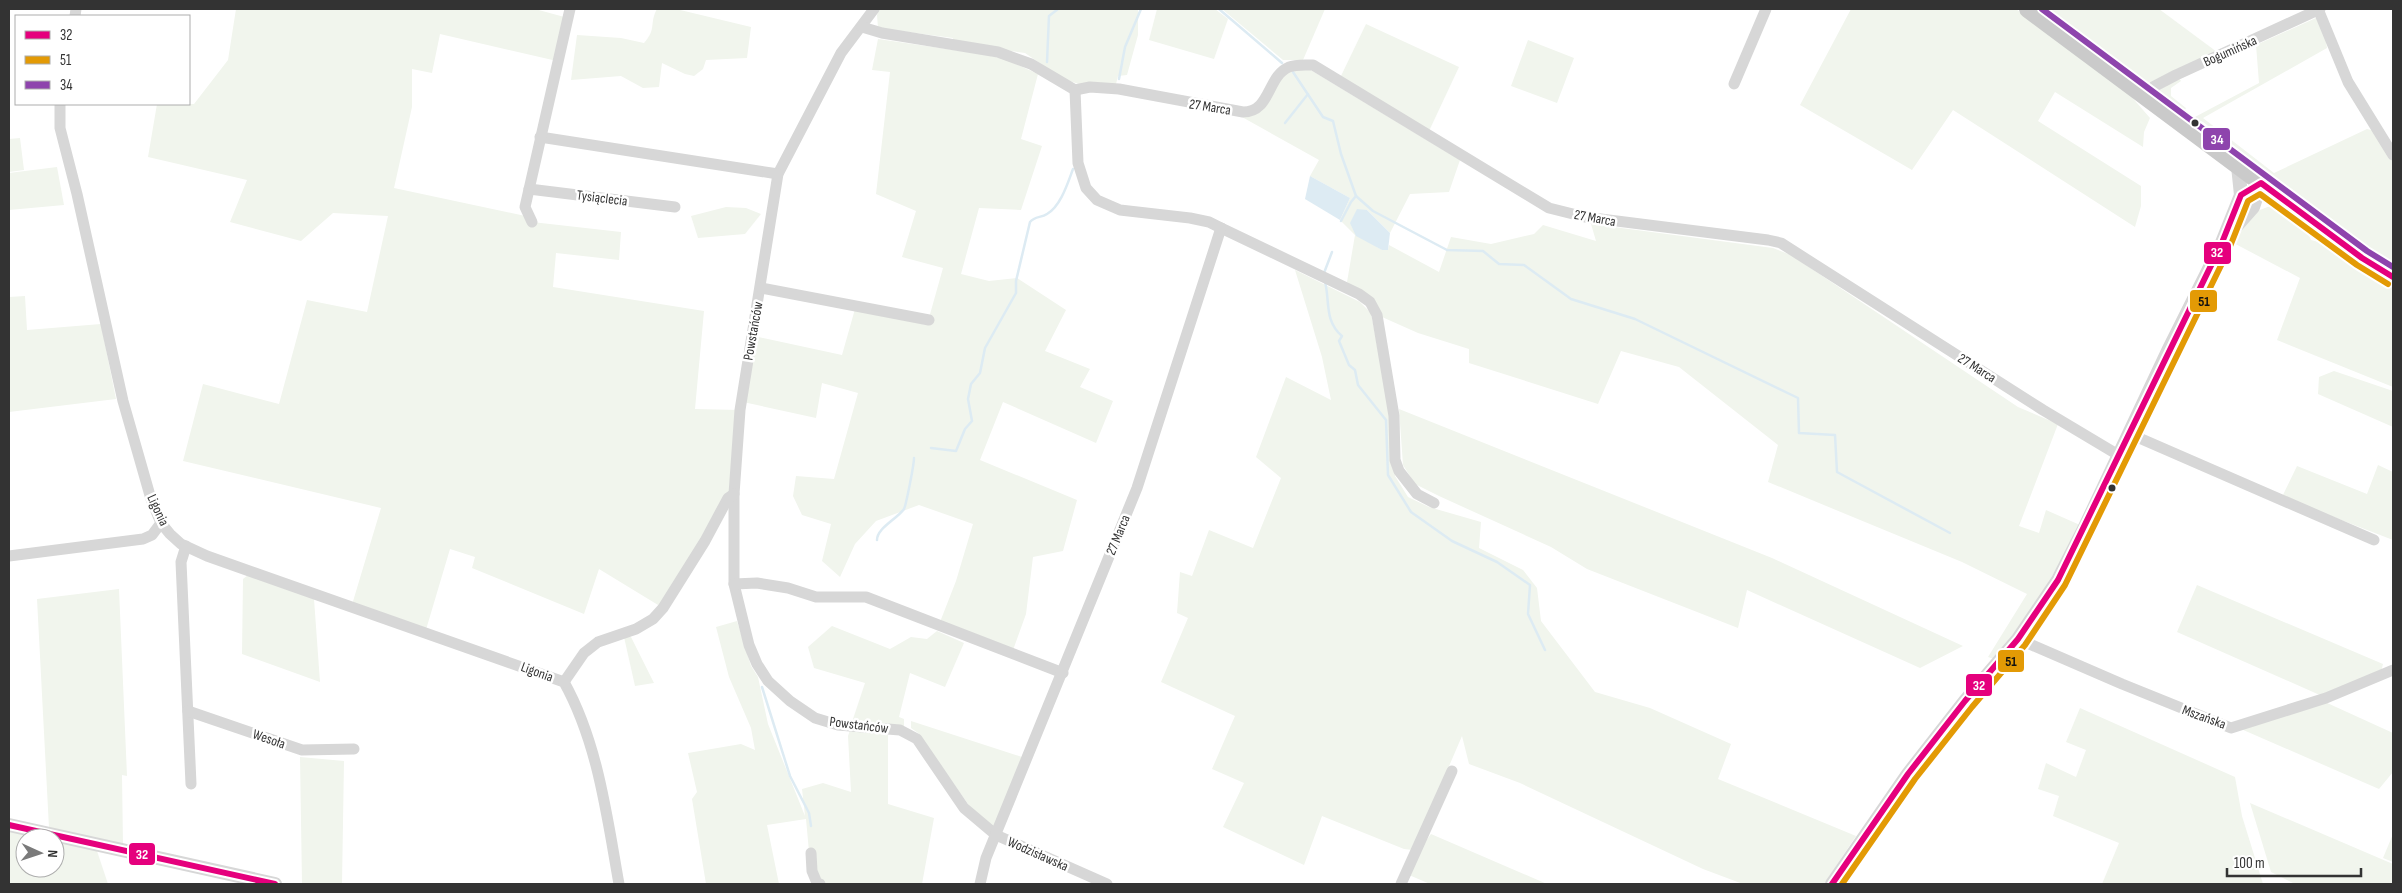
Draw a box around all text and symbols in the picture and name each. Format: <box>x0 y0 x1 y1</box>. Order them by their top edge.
legend <box>15 15 190 105</box>
text: 32 <box>60 26 72 45</box>
street label: Bogumińska <box>2201 32 2259 70</box>
text: 51 <box>60 51 72 70</box>
text: 34 <box>60 76 73 95</box>
street label: 27 Marca <box>1188 95 1232 119</box>
unlabelled marker <box>2190 118 2200 128</box>
line badge: 34 <box>2202 127 2231 151</box>
text: 34 <box>2211 131 2224 148</box>
street label: Tysiąclecia <box>576 186 628 210</box>
street label: 27 Marca <box>1573 206 1617 230</box>
line badge: 32 <box>2203 241 2232 265</box>
text: 32 <box>2211 244 2223 261</box>
line badge: 51 <box>2189 289 2218 313</box>
text: 51 <box>2198 293 2210 310</box>
street label: Powstańców <box>739 300 767 362</box>
street label: 27 Marca <box>1955 350 1999 386</box>
unlabelled marker <box>2107 483 2117 493</box>
street label: Ligonia <box>143 491 173 529</box>
street label: 27 Marca <box>1102 512 1134 558</box>
line badge: 51 <box>1997 649 2025 673</box>
text: 51 <box>2005 653 2017 670</box>
street label: Ligonia <box>519 658 555 686</box>
line badge: 32 <box>1965 673 1993 697</box>
text: 32 <box>1973 677 1985 694</box>
street label: Mszańska <box>2180 701 2228 733</box>
street label: Powstańców <box>829 713 890 737</box>
street label: Wesoła <box>250 726 288 752</box>
north arrow <box>15 828 65 878</box>
street label: Wodzisławska <box>1005 833 1071 875</box>
line badge: 32 <box>128 842 156 866</box>
text: 32 <box>136 846 148 863</box>
scale bar <box>2227 846 2361 878</box>
text: N <box>44 849 61 858</box>
text: 100 m <box>2234 854 2265 873</box>

